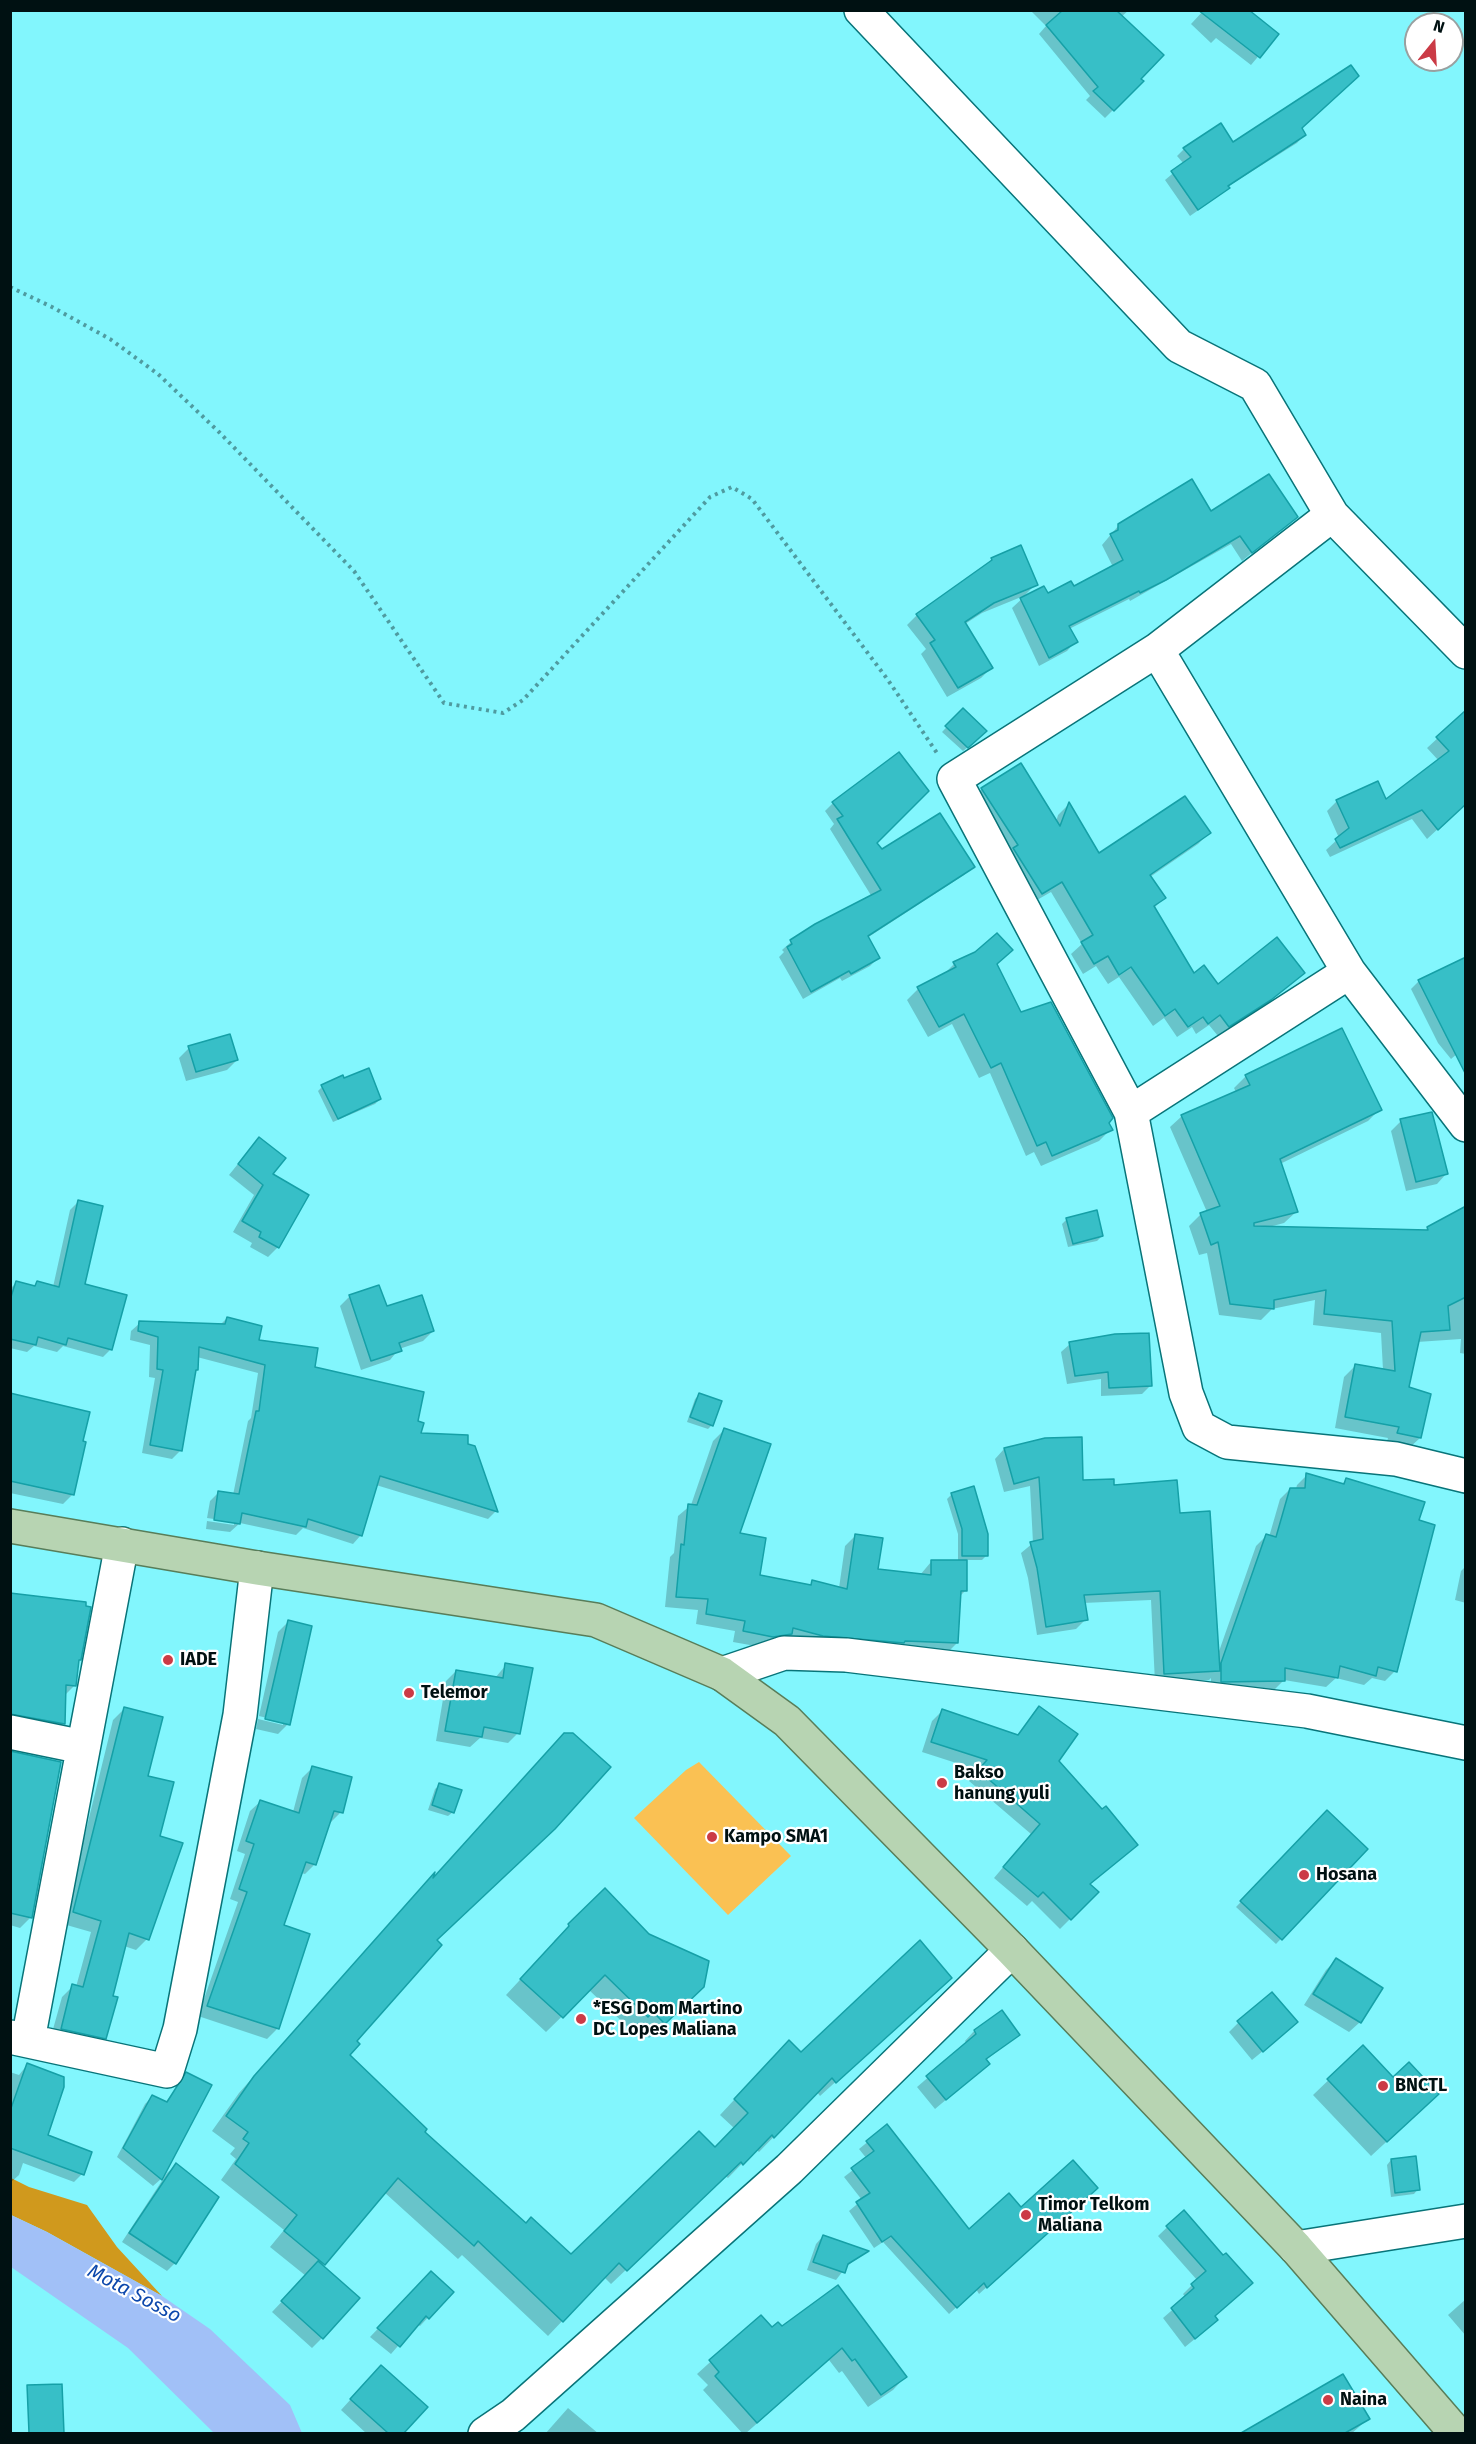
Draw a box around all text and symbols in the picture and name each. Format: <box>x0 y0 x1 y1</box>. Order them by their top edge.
north arrow <box>1404 12 1464 72</box>
text: N <box>1431 16 1447 37</box>
place label: IADE <box>180 1649 217 1671</box>
marker: IADE <box>161 1653 175 1667</box>
place label: Telemor <box>421 1682 488 1704</box>
marker: Telemor <box>402 1686 416 1700</box>
place label: Bakso hanung yuli <box>954 1762 1050 1804</box>
marker: Bakso hanung yuli <box>935 1776 949 1790</box>
place label: Kampo SMA1 <box>724 1826 828 1848</box>
marker: Kampo SMA1 <box>705 1830 719 1844</box>
place label: Hosana <box>1316 1864 1377 1886</box>
marker: Hosana <box>1297 1868 1311 1882</box>
place label: *ESG Dom Martino DC Lopes Maliana <box>593 1998 742 2040</box>
marker: *ESG Dom Martino DC Lopes Maliana <box>574 2012 588 2026</box>
place label: BNCTL <box>1395 2075 1447 2097</box>
marker: BNCTL <box>1376 2079 1390 2093</box>
place label: Timor Telkom Maliana <box>1038 2194 1149 2236</box>
marker: Timor Telkom Maliana <box>1019 2208 1033 2222</box>
water label: Mota Sosso <box>83 2259 185 2329</box>
place label: Naina <box>1340 2389 1387 2411</box>
marker: Naina <box>1321 2393 1335 2407</box>

